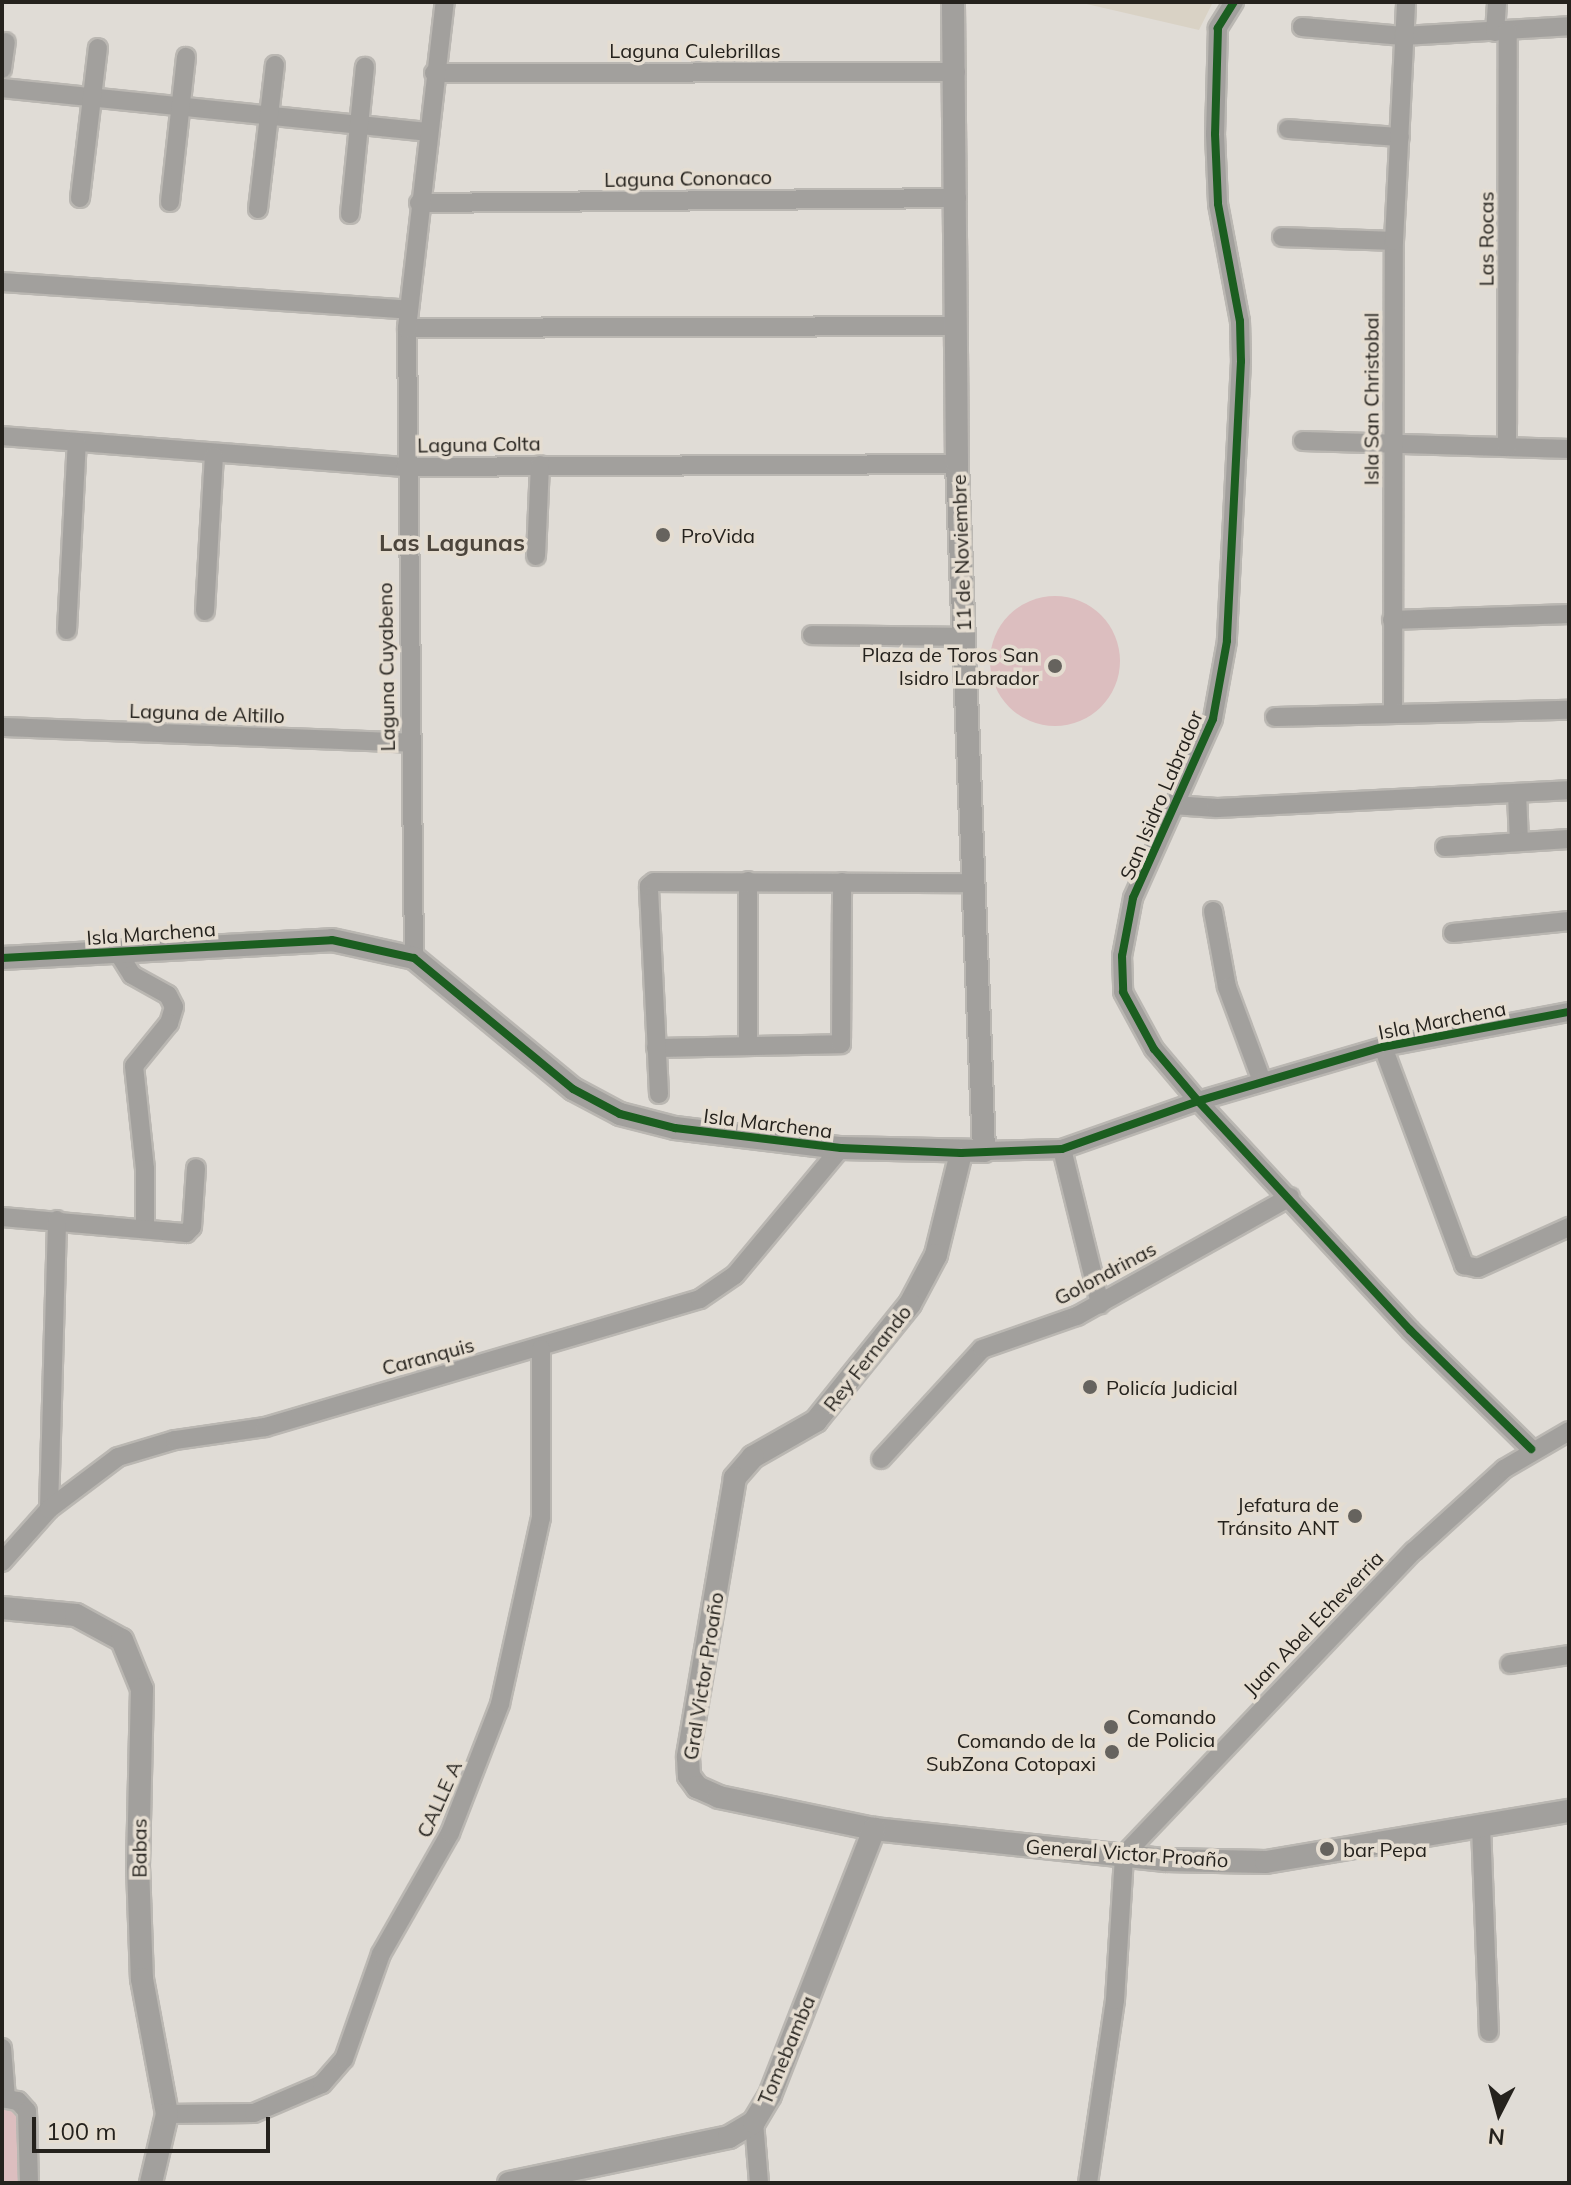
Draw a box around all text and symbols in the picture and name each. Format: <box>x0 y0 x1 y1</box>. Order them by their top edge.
street label: Laguna Culebrillas <box>609 38 781 62</box>
street label: Laguna Cononaco <box>604 165 772 191</box>
street label: Las Rocas <box>1474 192 1498 286</box>
street label: Isla San Christobal <box>1359 313 1383 485</box>
street label: Laguna Colta <box>417 431 541 457</box>
street label: 11 de Noviembre <box>946 474 976 632</box>
place label: ProVida <box>681 523 755 547</box>
marker: ProVida <box>652 524 674 546</box>
district label: Las Lagunas <box>379 529 525 557</box>
street label: Laguna Cuyabeno <box>373 582 399 752</box>
place label: Plaza de Toros San Isidro Labrador <box>862 642 1039 689</box>
marker: Plaza de Toros San Isidro Labrador <box>1046 657 1064 675</box>
street label: Laguna de Altillo <box>129 698 285 728</box>
street label: San Isidro Labrador <box>1114 707 1208 883</box>
street label: Isla Marchena <box>86 917 216 949</box>
street label: Isla Marchena <box>1376 996 1508 1044</box>
street label: Isla Marchena <box>702 1103 834 1143</box>
street label: Golondrinas <box>1050 1236 1160 1310</box>
street label: Rey Fernando <box>818 1300 916 1416</box>
street label: Caranquis <box>379 1332 477 1380</box>
place label: Policía Judicial <box>1106 1375 1238 1399</box>
marker: Policía Judicial <box>1081 1378 1099 1396</box>
place label: Jefatura de Tránsito ANT <box>1218 1492 1339 1539</box>
marker: Jefatura de Tránsito ANT <box>1346 1507 1364 1525</box>
street label: Juan Abel Echeverria <box>1238 1546 1388 1700</box>
street label: Gral Victor Proaño <box>678 1590 728 1762</box>
place label: Comando de Policia <box>1127 1704 1216 1751</box>
marker: Comando de Policia <box>1102 1718 1120 1736</box>
place label: Comando de la SubZona Cotopaxi <box>926 1728 1096 1775</box>
marker: Comando de la SubZona Cotopaxi <box>1103 1743 1121 1761</box>
street label: CALLE A <box>411 1757 467 1841</box>
street label: Babas <box>127 1818 151 1878</box>
street label: General Victor Proaño <box>1025 1834 1229 1872</box>
place label: bar Pepa <box>1343 1837 1427 1861</box>
marker: bar Pepa <box>1318 1840 1336 1858</box>
street label: Tomebamba <box>752 1992 820 2108</box>
north arrow <box>1459 2073 1539 2153</box>
scale bar <box>36 2101 274 2151</box>
text: 100 m <box>46 2116 117 2146</box>
text: N <box>1487 2122 1506 2152</box>

